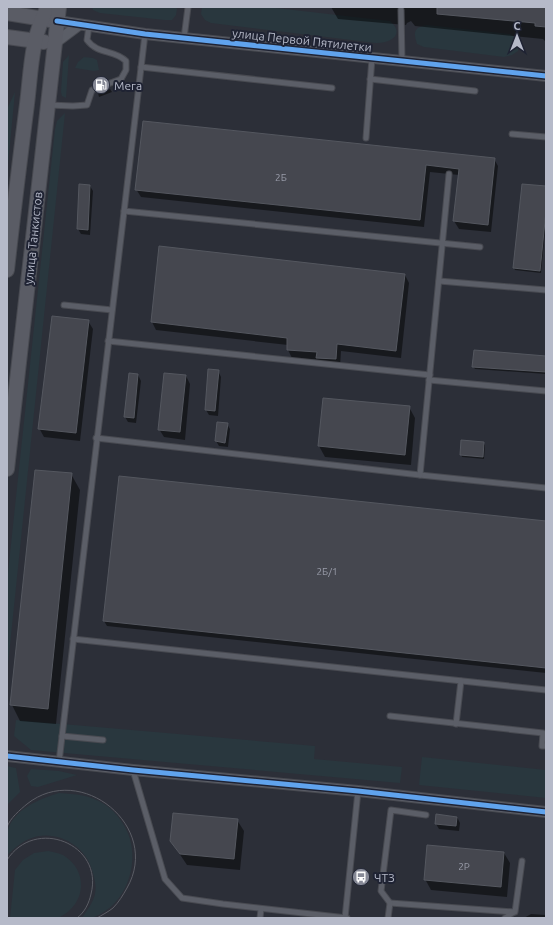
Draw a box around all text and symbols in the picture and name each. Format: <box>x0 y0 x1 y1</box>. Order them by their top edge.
north arrow <box>497 16 537 56</box>
text: С <box>513 20 521 32</box>
street label: улица Первой Пятилетки <box>231 26 373 54</box>
fuel station icon: Мега <box>91 75 111 95</box>
place label: Мега <box>114 79 142 92</box>
house number: 2Б <box>275 172 287 183</box>
street label: улица Танкистов <box>22 191 44 285</box>
house number: 2Б/1 <box>316 566 338 577</box>
house number: 2Р <box>458 861 470 872</box>
bus stop icon: ЧТЗ <box>351 867 371 887</box>
place label: ЧТЗ <box>374 871 395 884</box>

